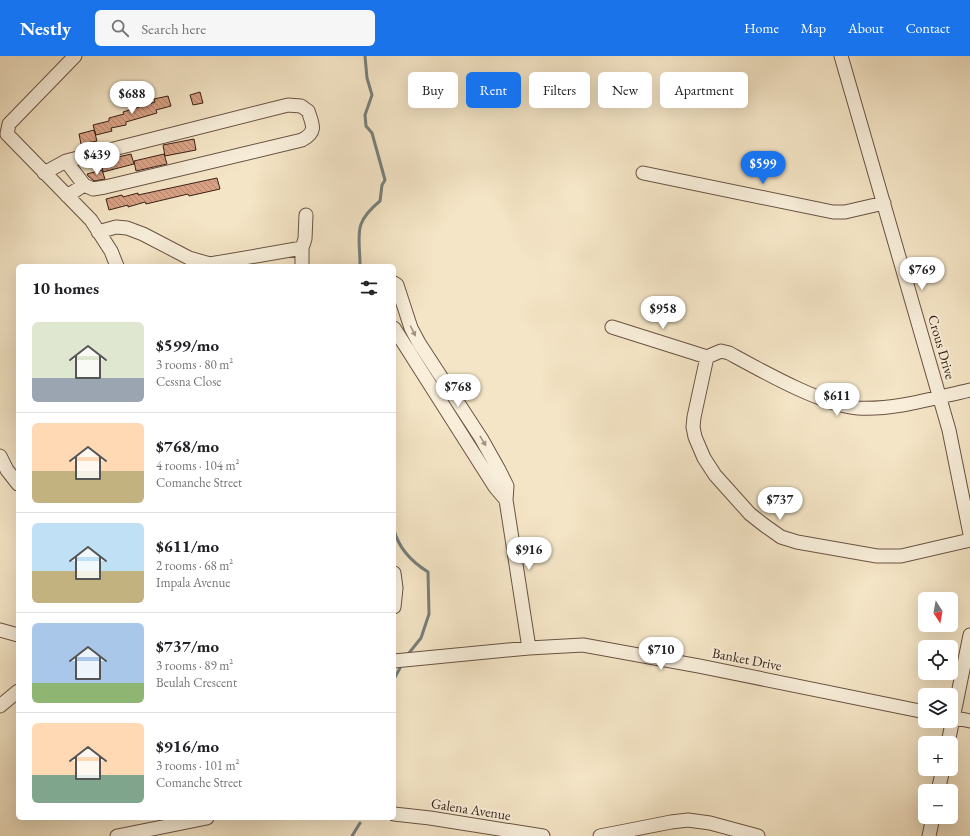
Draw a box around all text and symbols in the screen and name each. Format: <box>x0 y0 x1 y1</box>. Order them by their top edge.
search box <box>95 10 375 46</box>
text: Nestly <box>20 16 71 41</box>
icon: search <box>109 17 131 39</box>
text: Search here <box>141 19 206 38</box>
text: Home <box>744 19 779 37</box>
text: Map <box>801 19 826 37</box>
text: About <box>848 19 884 37</box>
text: Contact <box>906 19 950 37</box>
chip: Buy <box>408 72 458 108</box>
chip: Rent <box>466 72 521 108</box>
chip: Filters <box>529 72 590 108</box>
chip: New <box>598 72 652 108</box>
chip: Apartment <box>660 72 748 108</box>
pin: $688 <box>108 81 156 115</box>
text: $688 <box>119 85 145 102</box>
pin: $439 <box>73 142 121 176</box>
text: $439 <box>84 146 110 163</box>
pin: $599 <box>739 151 787 185</box>
text: $599 <box>750 155 776 172</box>
pin: $769 <box>898 257 946 291</box>
text: $769 <box>909 261 935 278</box>
text: 10 homes <box>32 277 99 299</box>
icon: filters <box>358 277 380 299</box>
pin: $958 <box>639 296 687 330</box>
text: $958 <box>650 300 676 317</box>
street label: Crous Drive <box>924 313 960 382</box>
one-way arrow <box>410 326 416 337</box>
text: $599/mo <box>156 334 219 356</box>
icon: home <box>64 338 112 386</box>
text: 3 rooms · 80 m² <box>156 356 233 373</box>
text: Cessna Close <box>156 373 221 390</box>
pin: $768 <box>434 374 482 408</box>
text: $768 <box>445 378 471 395</box>
pin: $611 <box>813 383 861 417</box>
text: $611 <box>824 387 850 404</box>
text: $768/mo <box>156 435 219 457</box>
one-way arrow <box>479 435 486 447</box>
icon: home <box>64 439 112 487</box>
text: 4 rooms · 104 m² <box>156 457 240 474</box>
text: Comanche Street <box>156 474 242 491</box>
pin: $737 <box>756 487 804 521</box>
text: $737 <box>767 491 793 508</box>
text: $611/mo <box>156 535 219 557</box>
pin: $916 <box>505 537 553 571</box>
icon: home <box>64 539 112 587</box>
text: $916 <box>516 541 542 558</box>
text: 2 rooms · 68 m² <box>156 557 233 574</box>
text: Impala Avenue <box>156 574 230 591</box>
north arrow <box>918 592 958 632</box>
map controls <box>918 592 958 824</box>
text: $737/mo <box>156 635 219 657</box>
pin: $710 <box>637 637 685 671</box>
icon: home <box>64 639 112 687</box>
button: locate <box>918 640 958 680</box>
text: $710 <box>648 641 674 658</box>
street label: Banket Drive <box>711 643 784 675</box>
text: 3 rooms · 89 m² <box>156 657 233 674</box>
text: Beulah Crescent <box>156 674 237 691</box>
button: layers <box>918 688 958 728</box>
text: $916/mo <box>156 735 219 757</box>
button: + <box>918 736 958 776</box>
icon: home <box>64 739 112 787</box>
text: 3 rooms · 101 m² <box>156 757 240 774</box>
text: Comanche Street <box>156 774 242 791</box>
button: − <box>918 784 958 824</box>
street label: Galena Avenue <box>430 794 513 824</box>

